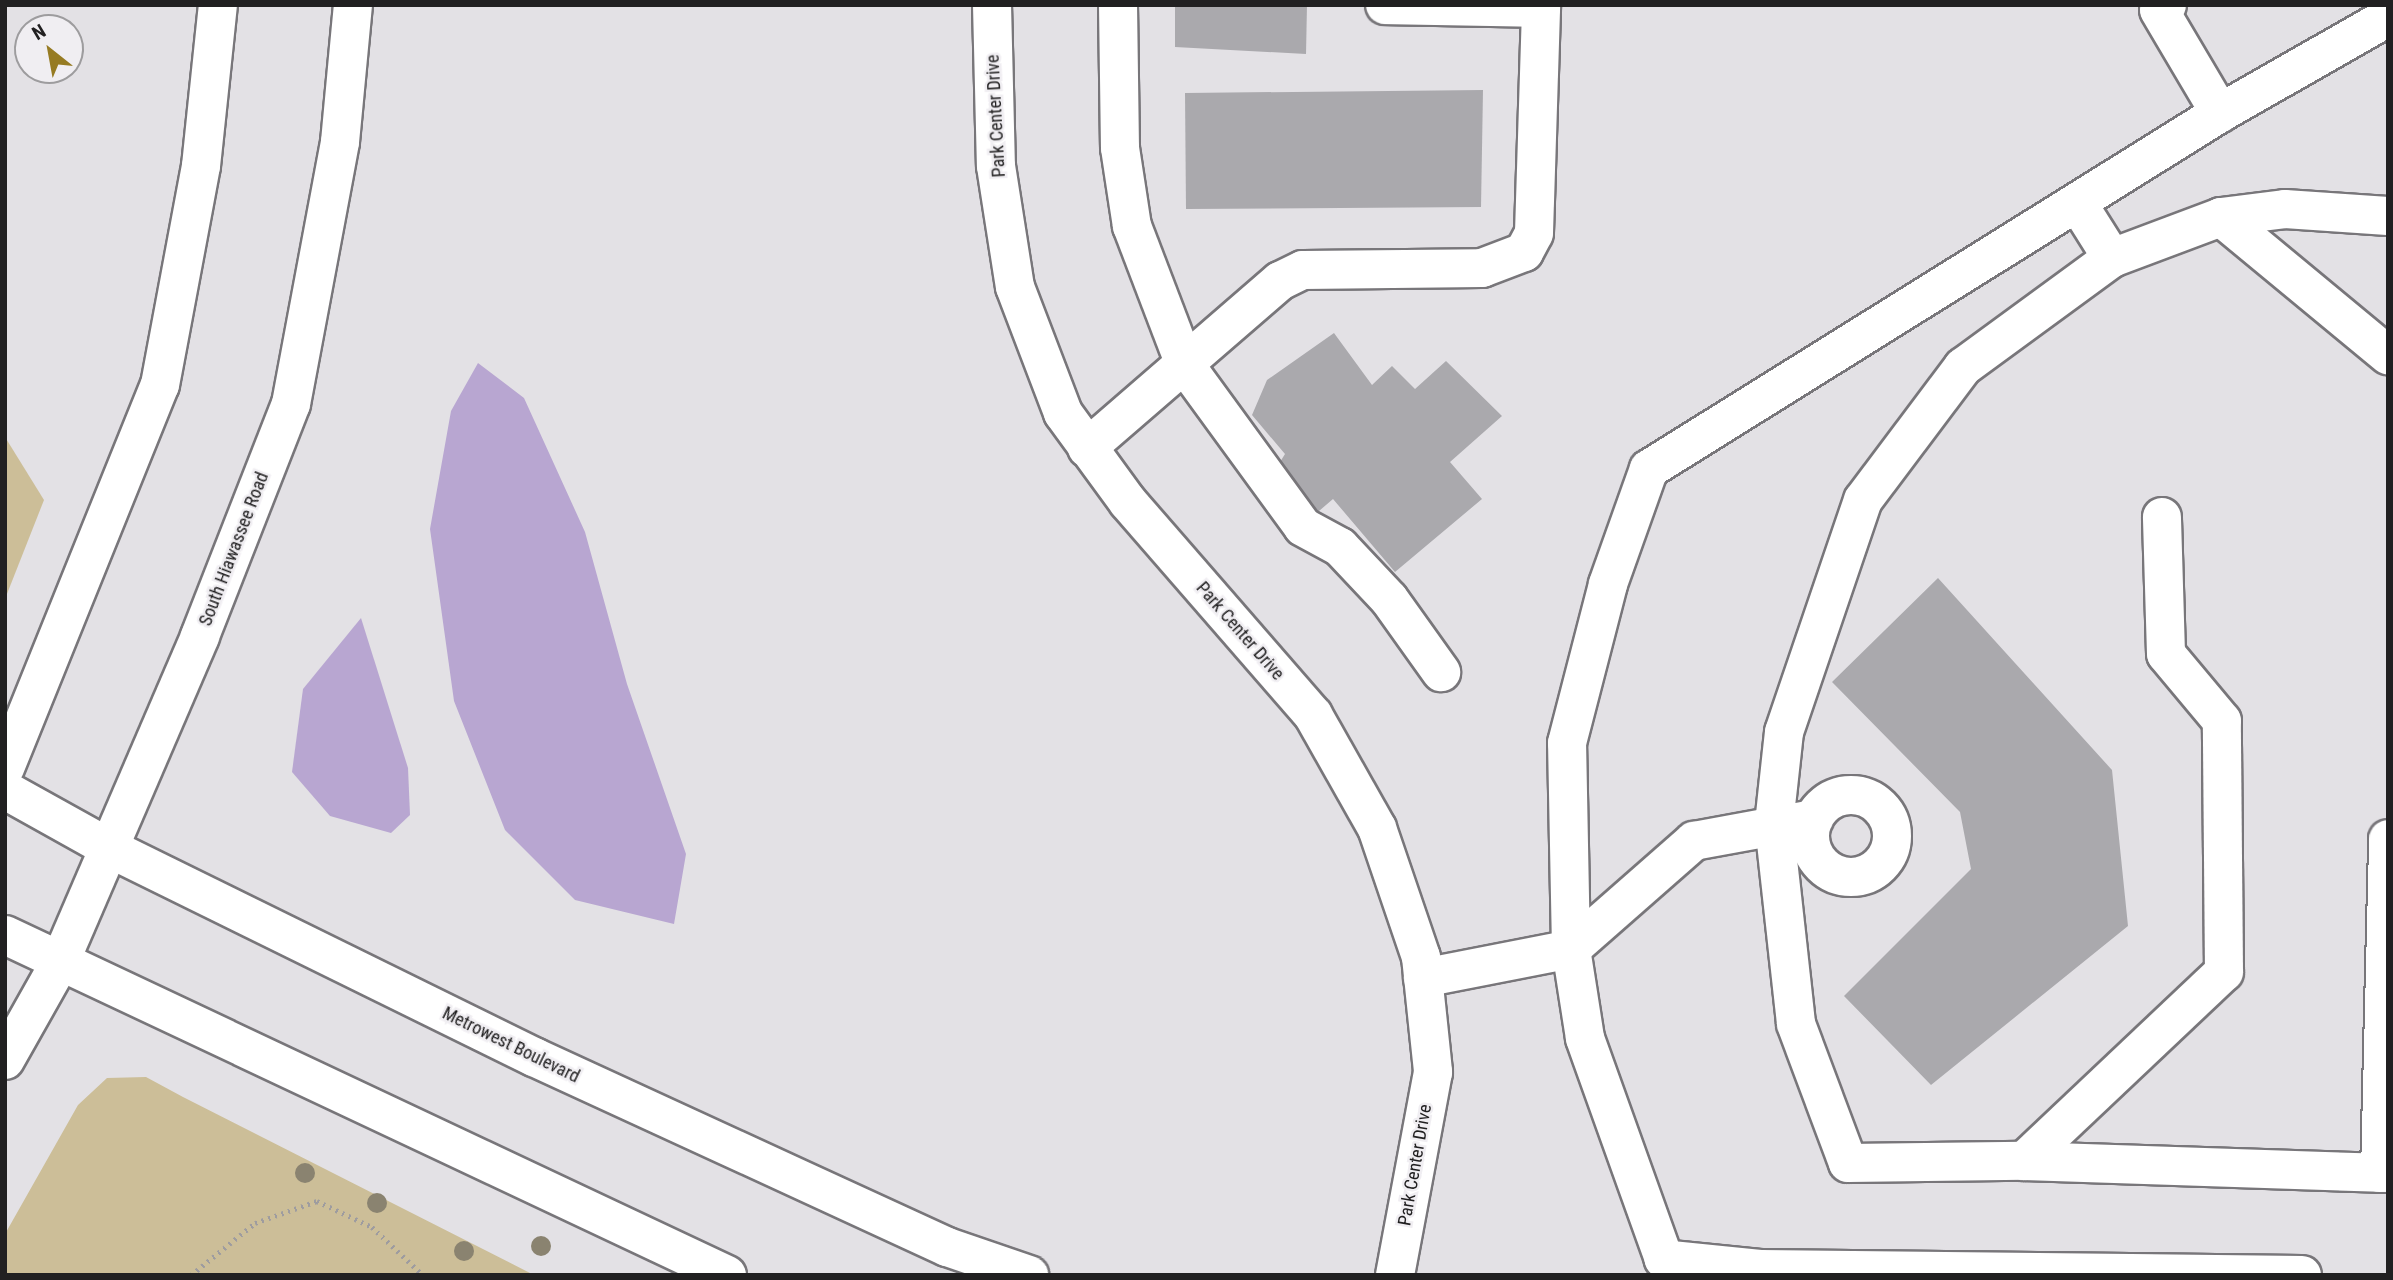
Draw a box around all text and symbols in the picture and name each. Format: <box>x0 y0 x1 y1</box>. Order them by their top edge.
north arrow <box>14 14 84 84</box>
text: N <box>28 19 50 45</box>
street label: Park Center Drive <box>982 54 1010 178</box>
street label: South Hiawassee Road <box>195 469 273 629</box>
street label: Park Center Drive <box>1192 578 1288 684</box>
street label: Metrowest Boulevard <box>439 1002 583 1088</box>
street label: Park Center Drive <box>1394 1103 1436 1227</box>

